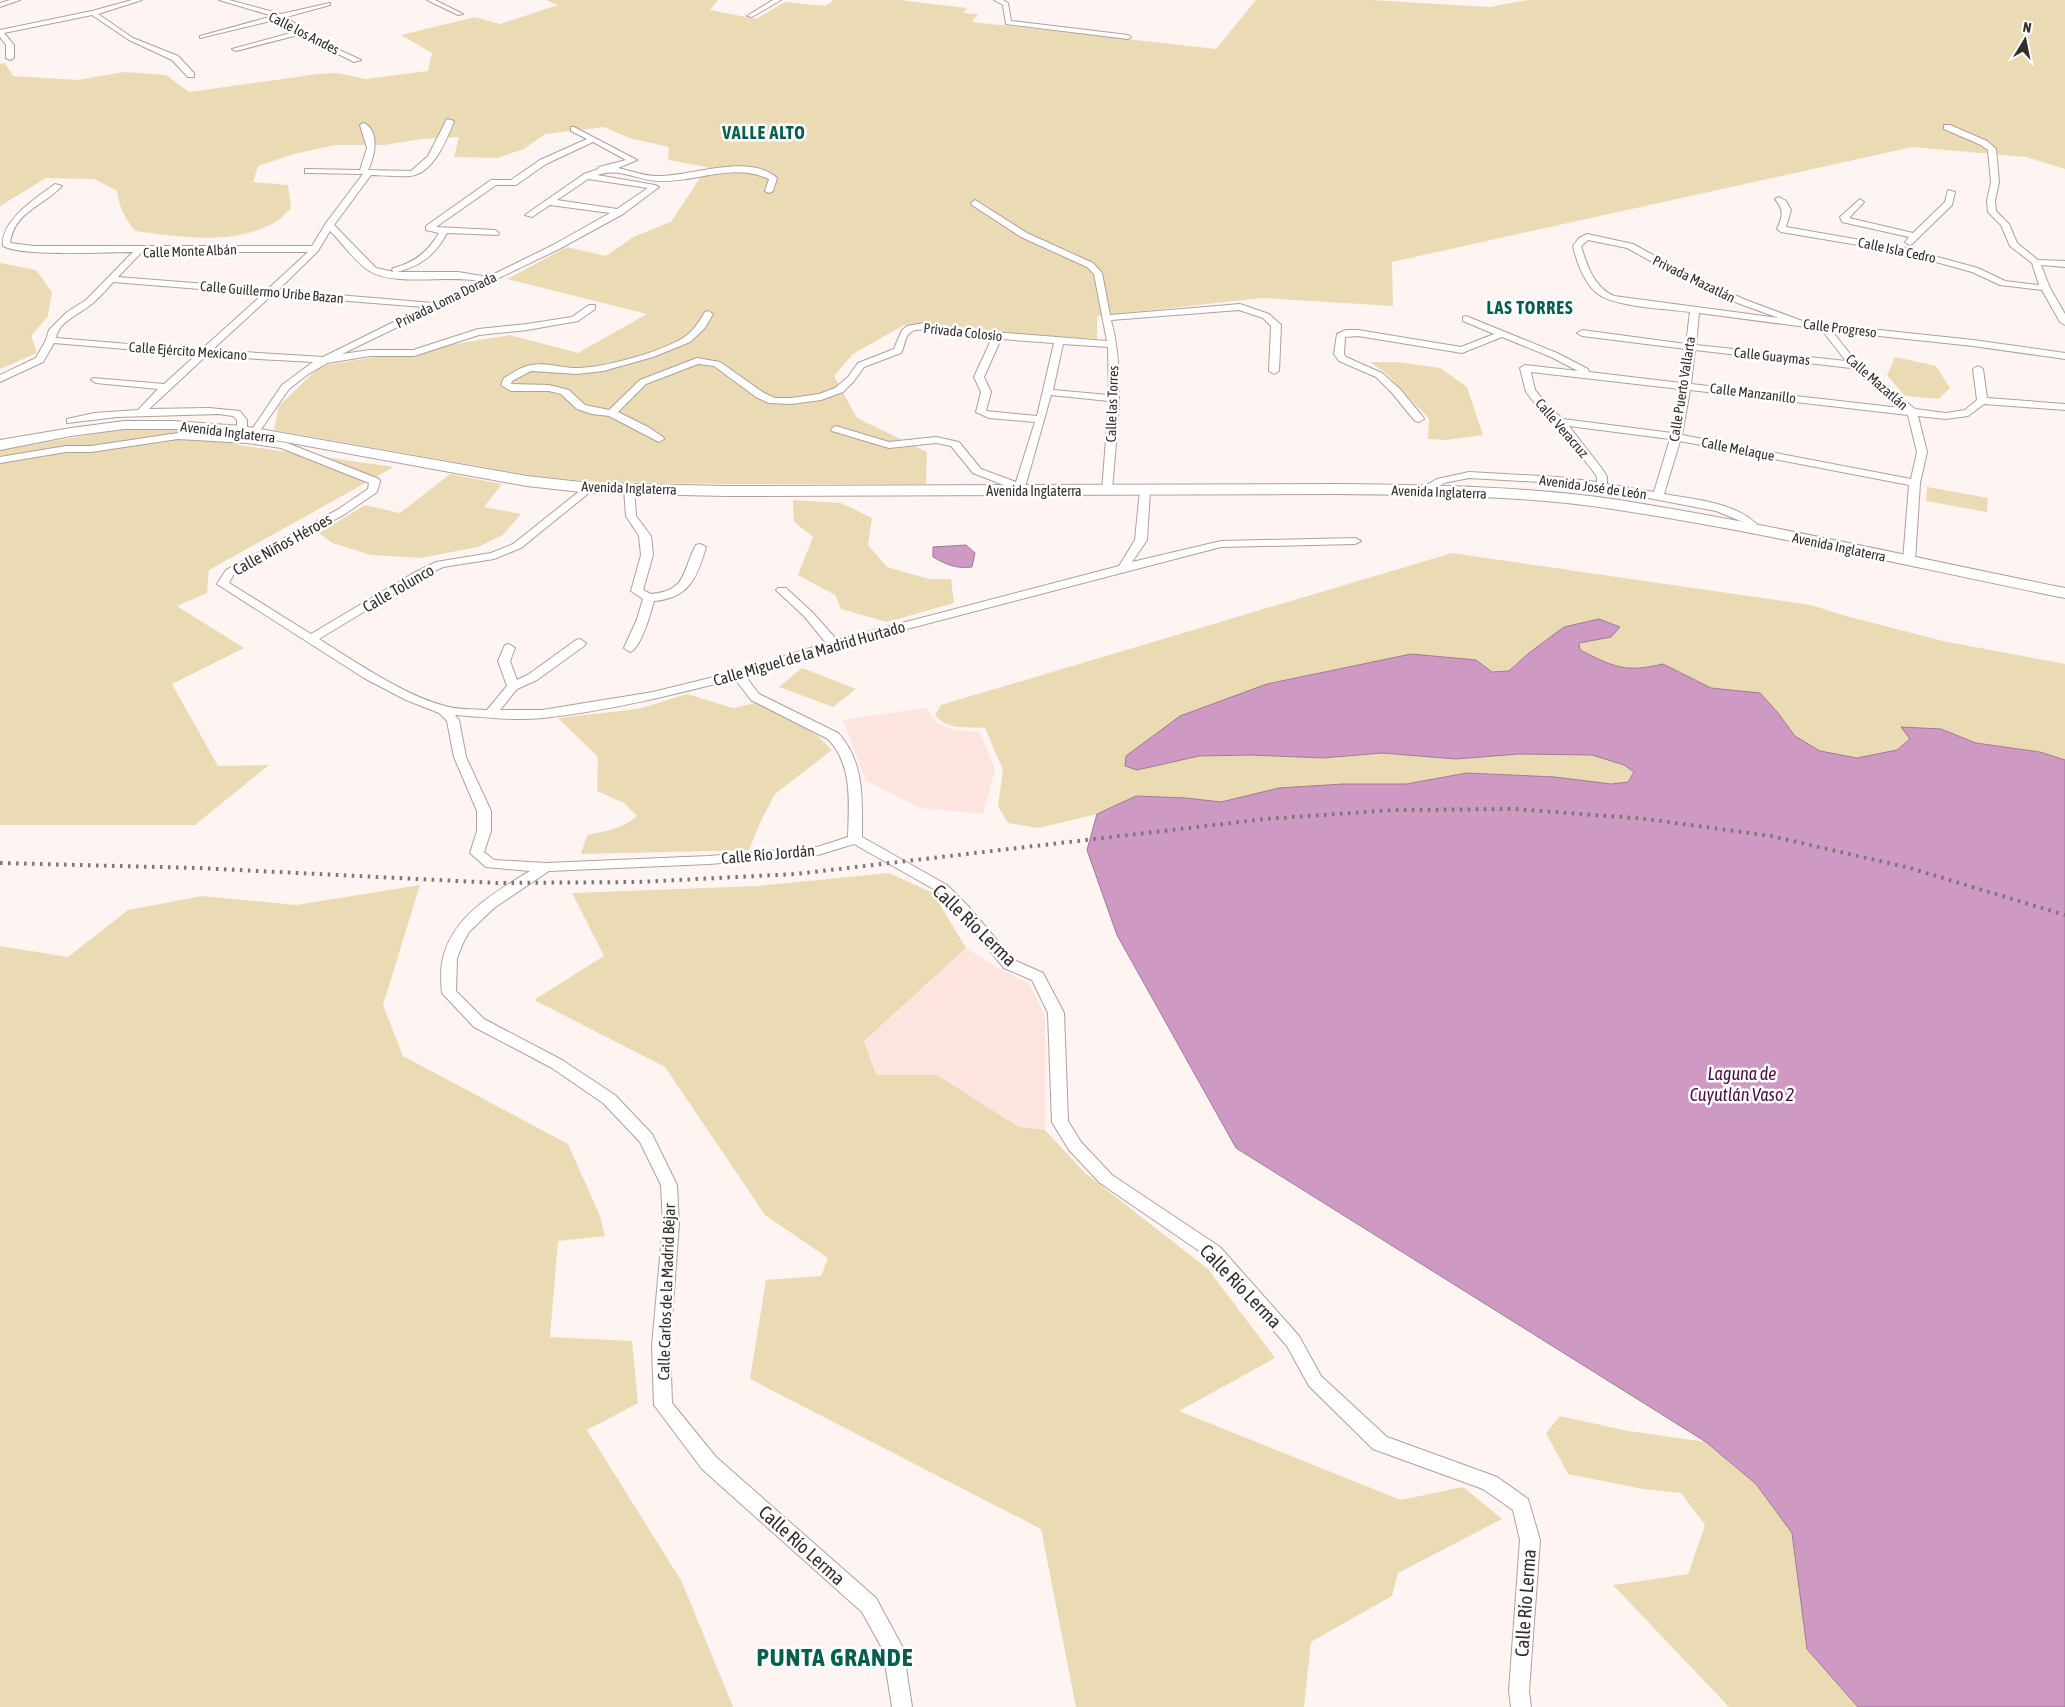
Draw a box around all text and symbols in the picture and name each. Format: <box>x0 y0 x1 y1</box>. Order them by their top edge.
street label: Calle los Andes <box>266 8 342 58</box>
north arrow <box>2000 15 2050 65</box>
text: N <box>2022 19 2033 36</box>
district label: VALLE ALTO <box>721 122 806 143</box>
street label: Calle Isla Cedro <box>1857 234 1937 266</box>
street label: Calle Monte Albán <box>143 241 237 261</box>
street label: Privada Mazatlán <box>1650 252 1738 306</box>
street label: Privada Loma Dorada <box>393 269 499 331</box>
street label: Calle Guillermo Uribe Bazan <box>200 278 344 306</box>
district label: LAS TORRES <box>1486 297 1574 318</box>
street label: Calle Progreso <box>1802 316 1878 340</box>
street label: Privada Colosio <box>923 320 1003 344</box>
street label: Calle Puerto Vallarta <box>1666 335 1698 443</box>
street label: Calle Ejército Mexicano <box>128 339 248 363</box>
street label: Calle Guaymas <box>1733 344 1811 368</box>
street label: Calle Mazatlán <box>1843 351 1911 413</box>
street label: Calle las Torres <box>1103 365 1121 443</box>
street label: Calle Manzanillo <box>1709 380 1797 406</box>
street label: Calle Veracruz <box>1532 395 1592 461</box>
street label: Avenida Inglaterra <box>180 418 276 446</box>
street label: Calle Melaque <box>1700 434 1776 464</box>
street label: Avenida José de León <box>1538 472 1648 502</box>
street label: Avenida Inglaterra <box>581 478 677 498</box>
street label: Avenida Inglaterra <box>1391 482 1487 502</box>
street label: Avenida Inglaterra <box>986 483 1082 499</box>
street label: Calle Niños Héroes <box>229 509 335 579</box>
street label: Avenida Inglaterra <box>1791 529 1887 565</box>
street label: Calle Tolunco <box>359 560 437 616</box>
street label: Calle Miguel de la Madrid Hurtado <box>711 617 907 690</box>
street label: Calle Río Jordán <box>720 841 816 867</box>
street label: Calle Río Lerma <box>929 880 1021 970</box>
water label: Laguna de Cuyutlán Vaso 2 <box>1690 1063 1794 1105</box>
street label: Calle Carlos de la Madrid Béjar <box>654 1203 679 1381</box>
street label: Calle Río Lerma <box>1196 1240 1286 1332</box>
street label: Calle Río Lerma <box>755 1501 849 1589</box>
street label: Calle Río Lerma <box>1510 1548 1540 1658</box>
district label: PUNTA GRANDE <box>757 1643 913 1671</box>

